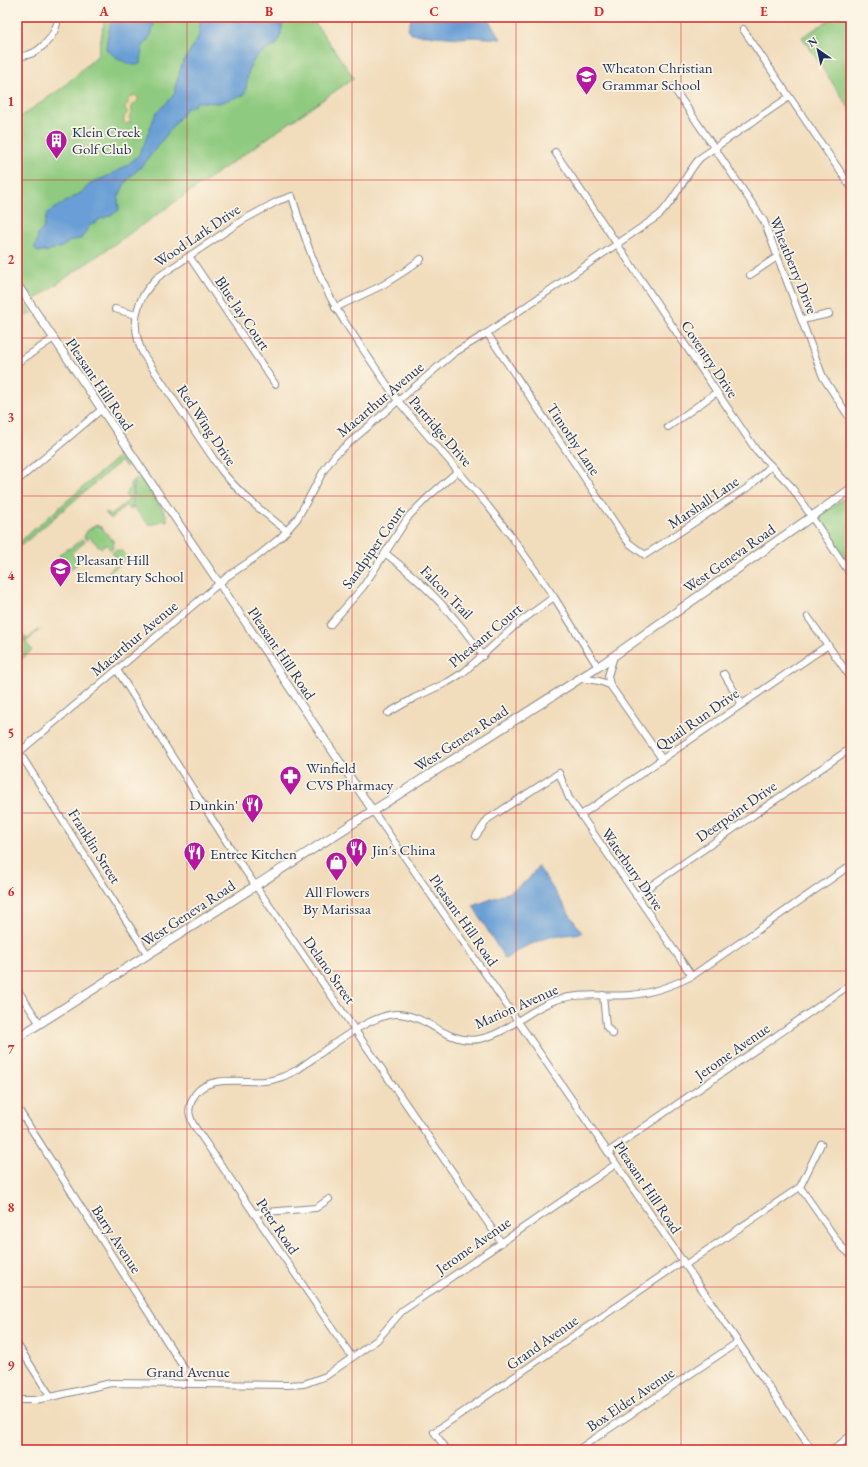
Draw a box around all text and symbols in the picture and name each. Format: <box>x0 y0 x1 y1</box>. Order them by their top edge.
text: A <box>98 3 109 20</box>
text: B <box>265 3 273 20</box>
text: C <box>429 3 439 20</box>
text: D <box>594 3 604 20</box>
text: E <box>760 3 768 20</box>
north arrow <box>798 30 838 70</box>
text: N <box>805 33 820 50</box>
place label: Wheaton Christian Grammar School <box>602 58 713 94</box>
school or university icon: Wheaton Christian Grammar School <box>573 63 599 96</box>
text: 1 <box>8 93 15 110</box>
place label: Klein Creek Golf Club <box>72 122 141 158</box>
building icon: Klein Creek Golf Club <box>43 127 69 160</box>
street label: Wood Lark Drive <box>150 199 244 271</box>
street label: Wheatberry Drive <box>766 214 822 317</box>
text: 2 <box>8 251 15 268</box>
street label: Blue Jay Court <box>211 272 275 354</box>
street label: Coventry Drive <box>677 317 743 401</box>
street label: Pleasant Hill Road <box>62 334 138 434</box>
street label: Macarthur Avenue <box>333 357 427 441</box>
street label: Red Wing Drive <box>173 381 241 469</box>
street label: Partridge Drive <box>405 392 477 470</box>
street label: Timothy Lane <box>543 399 605 479</box>
text: 3 <box>8 409 15 426</box>
street label: Marshall Lane <box>664 471 742 533</box>
street label: Sandpiper Court <box>337 501 409 592</box>
street label: West Geneva Road <box>679 519 779 597</box>
place label: Pleasant Hill Elementary School <box>76 550 184 586</box>
school or university icon: Pleasant Hill Elementary School <box>47 555 73 588</box>
street label: Falcon Trail <box>417 561 478 623</box>
text: 4 <box>8 567 15 584</box>
street label: Macarthur Avenue <box>87 596 181 680</box>
street label: Pheasant Court <box>444 599 526 671</box>
street label: Pleasant Hill Road <box>244 603 320 703</box>
street label: Quail Run Drive <box>652 683 742 755</box>
street label: West Geneva Road <box>411 700 512 775</box>
text: 5 <box>8 725 14 742</box>
place label: Winfield CVS Pharmacy <box>306 758 394 794</box>
pharmacy icon: Winfield CVS Pharmacy <box>277 763 303 796</box>
street label: Deerpoint Drive <box>692 776 780 846</box>
restaurant icon: Dunkin' <box>240 791 266 824</box>
place label: Dunkin' <box>189 795 238 814</box>
street label: Franklin Street <box>64 805 126 887</box>
street label: Waterbury Drive <box>598 824 668 914</box>
restaurant icon: Jin's China <box>344 836 370 869</box>
restaurant icon: Entree Kitchen <box>182 840 208 873</box>
place label: Jin's China <box>370 840 436 859</box>
place label: Entree Kitchen <box>210 844 297 863</box>
shop icon: All Flowers By Marissaa <box>324 849 350 882</box>
street label: Pleasant Hill Road <box>425 870 503 970</box>
street label: West Geneva Road <box>138 875 239 950</box>
place label: All Flowers By Marissaa <box>303 882 371 918</box>
text: 6 <box>8 883 15 900</box>
street label: Delano Street <box>300 933 360 1008</box>
street label: Marion Avenue <box>471 979 561 1033</box>
street label: Jerome Avenue <box>689 1018 773 1085</box>
text: 7 <box>8 1041 15 1058</box>
street label: Pleasant Hill Road <box>610 1137 686 1237</box>
street label: Peter Road <box>252 1194 304 1258</box>
text: 8 <box>8 1199 15 1216</box>
street label: Barry Avenue <box>88 1201 146 1277</box>
street label: Jerome Avenue <box>430 1212 514 1279</box>
street label: Grand Avenue <box>502 1310 582 1374</box>
text: 9 <box>8 1357 15 1374</box>
street label: Grand Avenue <box>146 1362 230 1381</box>
street label: Box Elder Avenue <box>583 1363 678 1435</box>

